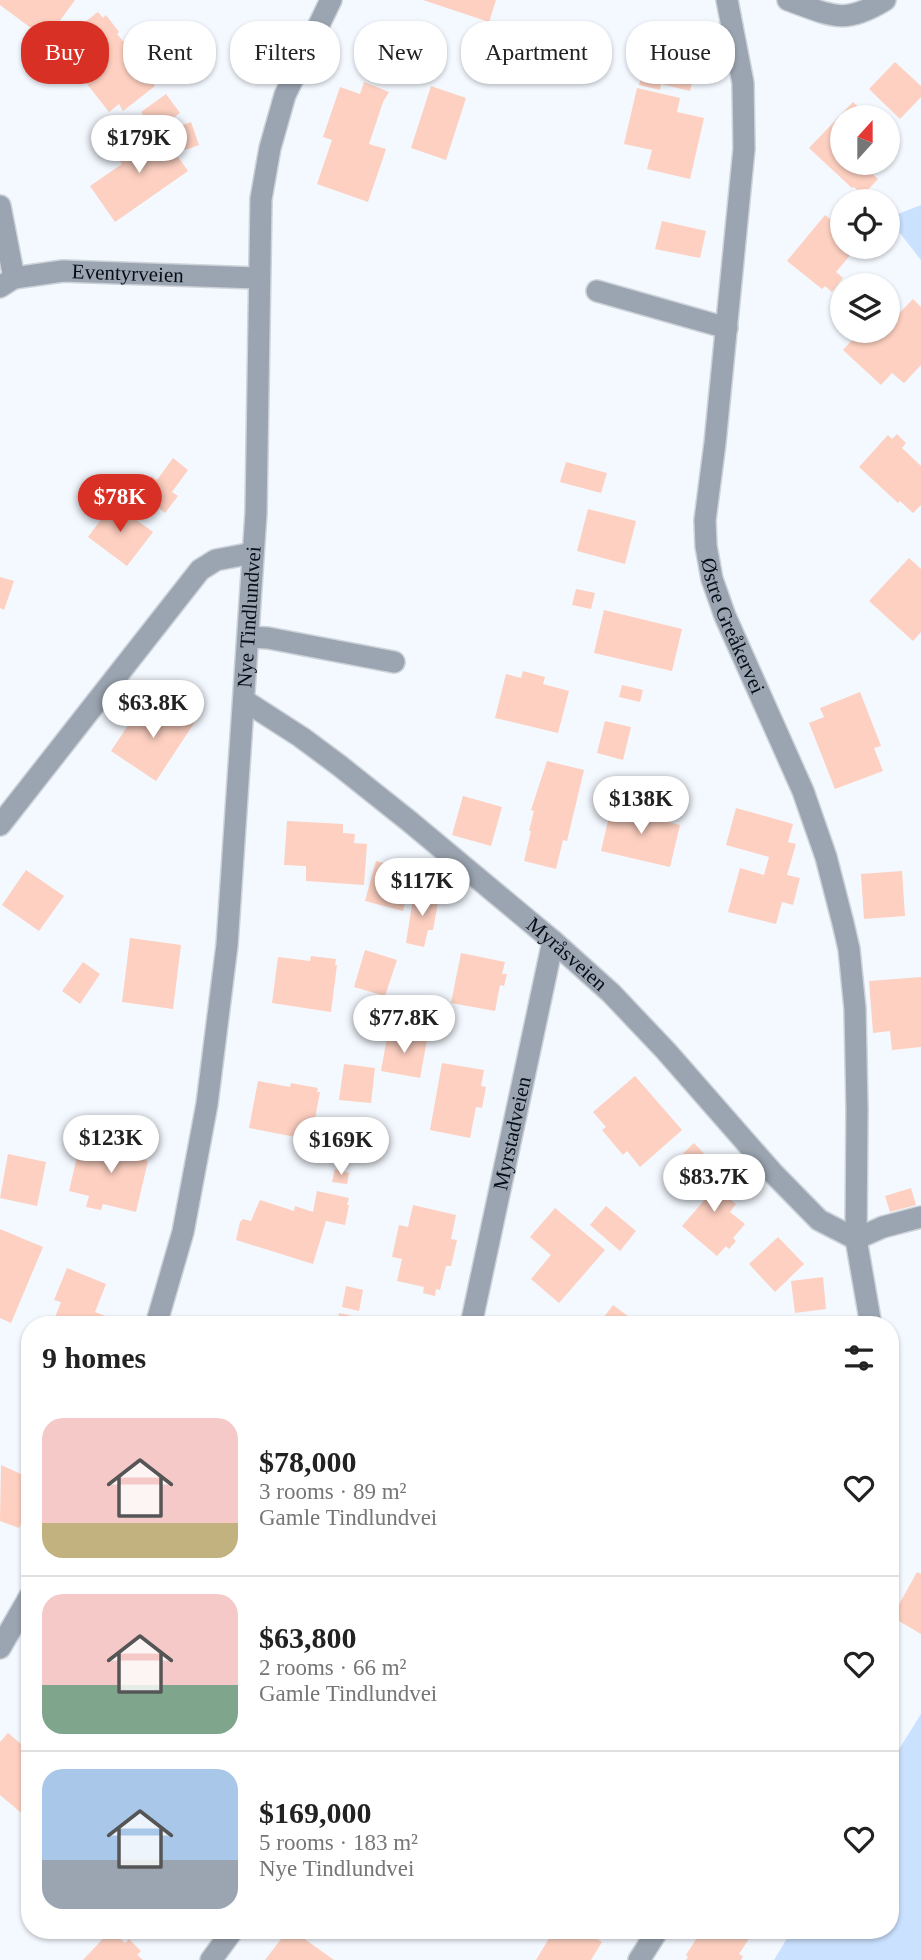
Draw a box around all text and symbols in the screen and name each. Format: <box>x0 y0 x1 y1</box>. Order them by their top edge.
chip: Buy <box>21 21 109 84</box>
chip: Rent <box>123 21 216 84</box>
chip: Filters <box>230 21 340 84</box>
chip: New <box>354 21 447 84</box>
chip: Apartment <box>461 21 612 84</box>
chip: House <box>626 21 735 84</box>
north arrow <box>830 105 900 175</box>
map controls <box>830 105 900 343</box>
pin: $179K <box>90 116 188 175</box>
text: $179K <box>107 125 171 150</box>
button: locate <box>830 189 900 259</box>
street label: Eventyrveien <box>71 259 185 287</box>
button: layers <box>830 273 900 343</box>
pin: $78K <box>79 475 161 534</box>
text: $78K <box>94 484 146 509</box>
street label: Nye Tindlundvei <box>232 545 266 689</box>
street label: Østre Greåkervei <box>696 556 770 697</box>
pin: $63.8K <box>96 680 210 740</box>
text: $63.8K <box>118 690 188 715</box>
pin: $138K <box>592 776 690 836</box>
text: $138K <box>609 786 673 811</box>
pin: $117K <box>373 858 471 918</box>
text: $117K <box>391 868 453 893</box>
street label: Myråsveien <box>522 912 613 996</box>
pin: $77.8K <box>347 996 461 1055</box>
text: $77.8K <box>369 1005 439 1030</box>
street label: Myrstadveien <box>488 1074 536 1192</box>
pin: $123K <box>62 1116 160 1175</box>
pin: $169K <box>292 1118 390 1177</box>
text: $123K <box>79 1125 143 1150</box>
text: $169K <box>309 1127 373 1152</box>
pin: $83.7K <box>657 1154 771 1214</box>
text: $83.7K <box>679 1164 749 1189</box>
icon: filters <box>840 1339 878 1377</box>
text: 9 homes <box>42 1341 146 1374</box>
text: $78,000 <box>259 1445 357 1478</box>
icon: home <box>98 1446 182 1530</box>
icon: heart <box>840 1469 878 1507</box>
text: 3 rooms · 89 m² <box>259 1479 406 1504</box>
text: Gamle Tindlundvei <box>259 1505 437 1530</box>
text: $63,800 <box>259 1621 357 1654</box>
icon: home <box>98 1622 182 1706</box>
icon: heart <box>840 1645 878 1683</box>
text: 2 rooms · 66 m² <box>259 1655 406 1680</box>
text: Gamle Tindlundvei <box>259 1681 437 1706</box>
text: $169,000 <box>259 1796 372 1829</box>
icon: home <box>98 1797 182 1881</box>
icon: heart <box>840 1820 878 1858</box>
text: 5 rooms · 183 m² <box>259 1830 418 1855</box>
text: Nye Tindlundvei <box>259 1856 414 1881</box>

